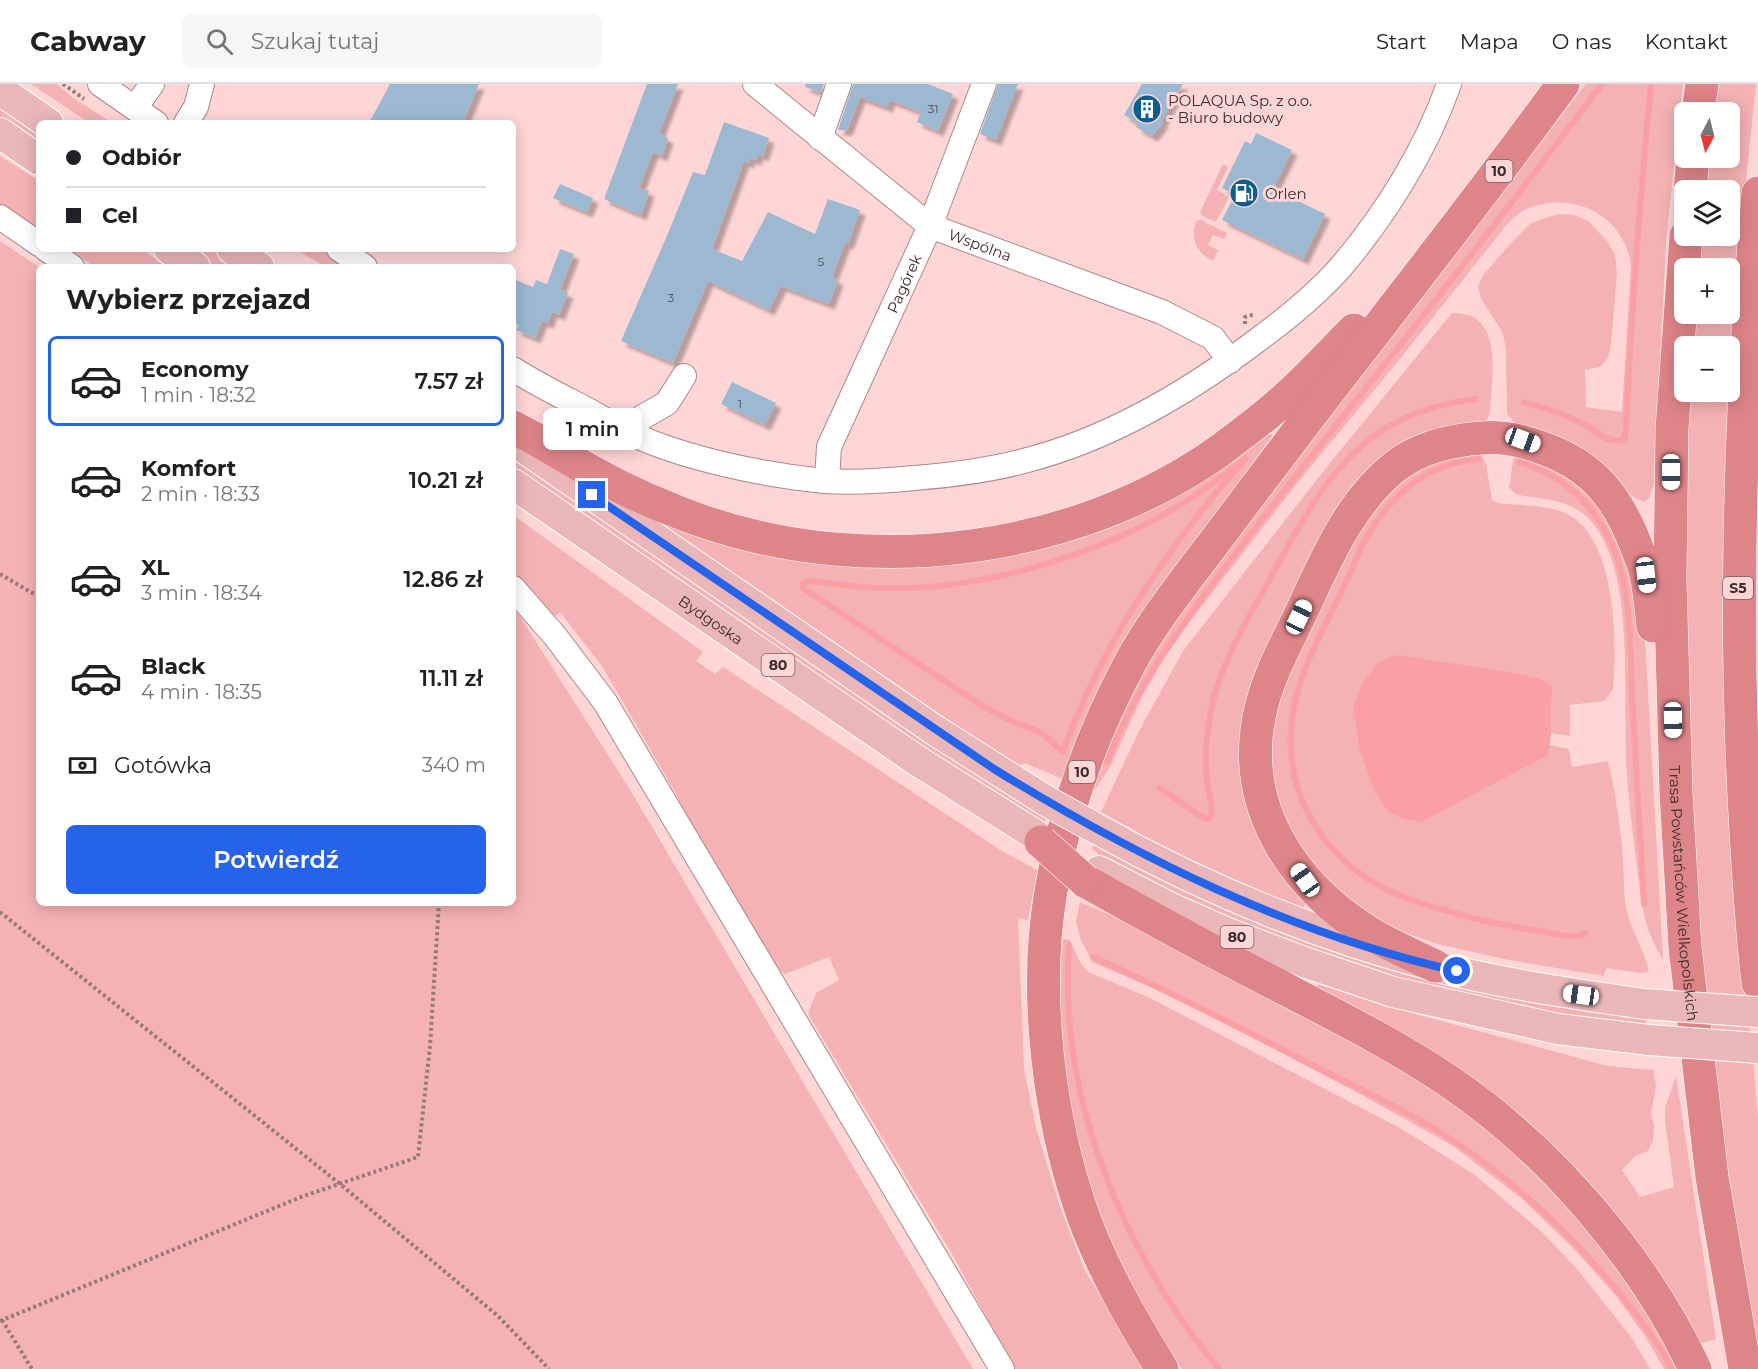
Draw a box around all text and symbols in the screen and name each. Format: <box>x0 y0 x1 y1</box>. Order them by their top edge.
search box <box>182 14 602 68</box>
text: Cabway <box>30 24 146 58</box>
icon: search <box>203 25 236 58</box>
text: Szukaj tutaj <box>251 28 379 55</box>
text: Start <box>1376 29 1427 54</box>
text: Mapa <box>1460 29 1519 54</box>
text: O nas <box>1552 29 1612 54</box>
text: Kontakt <box>1645 29 1728 54</box>
place label: POLAQUA Sp. z o.o. - Biuro budowy <box>1168 91 1312 127</box>
building icon: POLAQUA Sp. z o.o. - Biuro budowy <box>1131 93 1163 125</box>
house number: 31 <box>927 101 939 116</box>
north arrow <box>1674 102 1740 168</box>
map controls <box>1674 102 1740 402</box>
text: Odbiór <box>102 144 182 171</box>
road number: 10 <box>1486 160 1512 182</box>
fuel station icon: Orlen <box>1228 177 1260 209</box>
button: layers <box>1674 180 1740 246</box>
place label: Orlen <box>1265 184 1307 203</box>
text: Cel <box>102 202 138 229</box>
street label: Wspólna <box>946 224 1014 265</box>
street label: Pagórek <box>882 251 926 316</box>
house number: 5 <box>818 254 825 269</box>
button: + <box>1674 258 1740 324</box>
text: Wybierz przejazd <box>66 283 311 316</box>
house number: 3 <box>668 290 675 305</box>
button: − <box>1674 336 1740 402</box>
icon: car <box>69 354 123 408</box>
text: Economy <box>141 356 249 383</box>
text: 7.57 zł <box>415 368 483 395</box>
text: 1 min · 18:32 <box>141 383 256 407</box>
house number: 1 <box>738 396 742 411</box>
callout: 1 min <box>542 408 642 450</box>
text: 1 min <box>566 417 619 441</box>
car <box>1503 425 1543 455</box>
icon: car <box>69 453 123 507</box>
car <box>1662 454 1680 490</box>
text: Komfort <box>141 455 236 482</box>
text: 10.21 zł <box>409 467 483 494</box>
route end <box>578 481 605 508</box>
text: 2 min · 18:33 <box>141 482 260 506</box>
icon: car <box>69 552 123 606</box>
text: XL <box>141 554 170 581</box>
car <box>1635 556 1657 594</box>
text: 12.86 zł <box>403 566 483 593</box>
road number: S5 <box>1723 577 1753 599</box>
text: 3 min · 18:34 <box>141 581 262 605</box>
street label: Bydgoska <box>675 591 747 648</box>
car <box>1283 597 1315 637</box>
icon: car <box>69 651 123 705</box>
text: Black <box>141 653 205 680</box>
road number: 80 <box>762 654 794 676</box>
text: 11.11 zł <box>420 665 483 692</box>
text: 4 min · 18:35 <box>141 680 262 704</box>
car <box>1664 702 1682 738</box>
icon: cash <box>66 749 99 782</box>
text: Gotówka <box>114 752 212 779</box>
text: 340 m <box>422 753 486 777</box>
road number: 10 <box>1068 761 1096 783</box>
street label: Trasa Powstańców Wielkopolskich <box>1666 765 1703 1022</box>
button: Potwierdź <box>66 825 486 894</box>
car <box>1287 860 1323 900</box>
road number: 80 <box>1220 926 1254 948</box>
route start <box>1443 957 1470 984</box>
car <box>1562 984 1600 1006</box>

